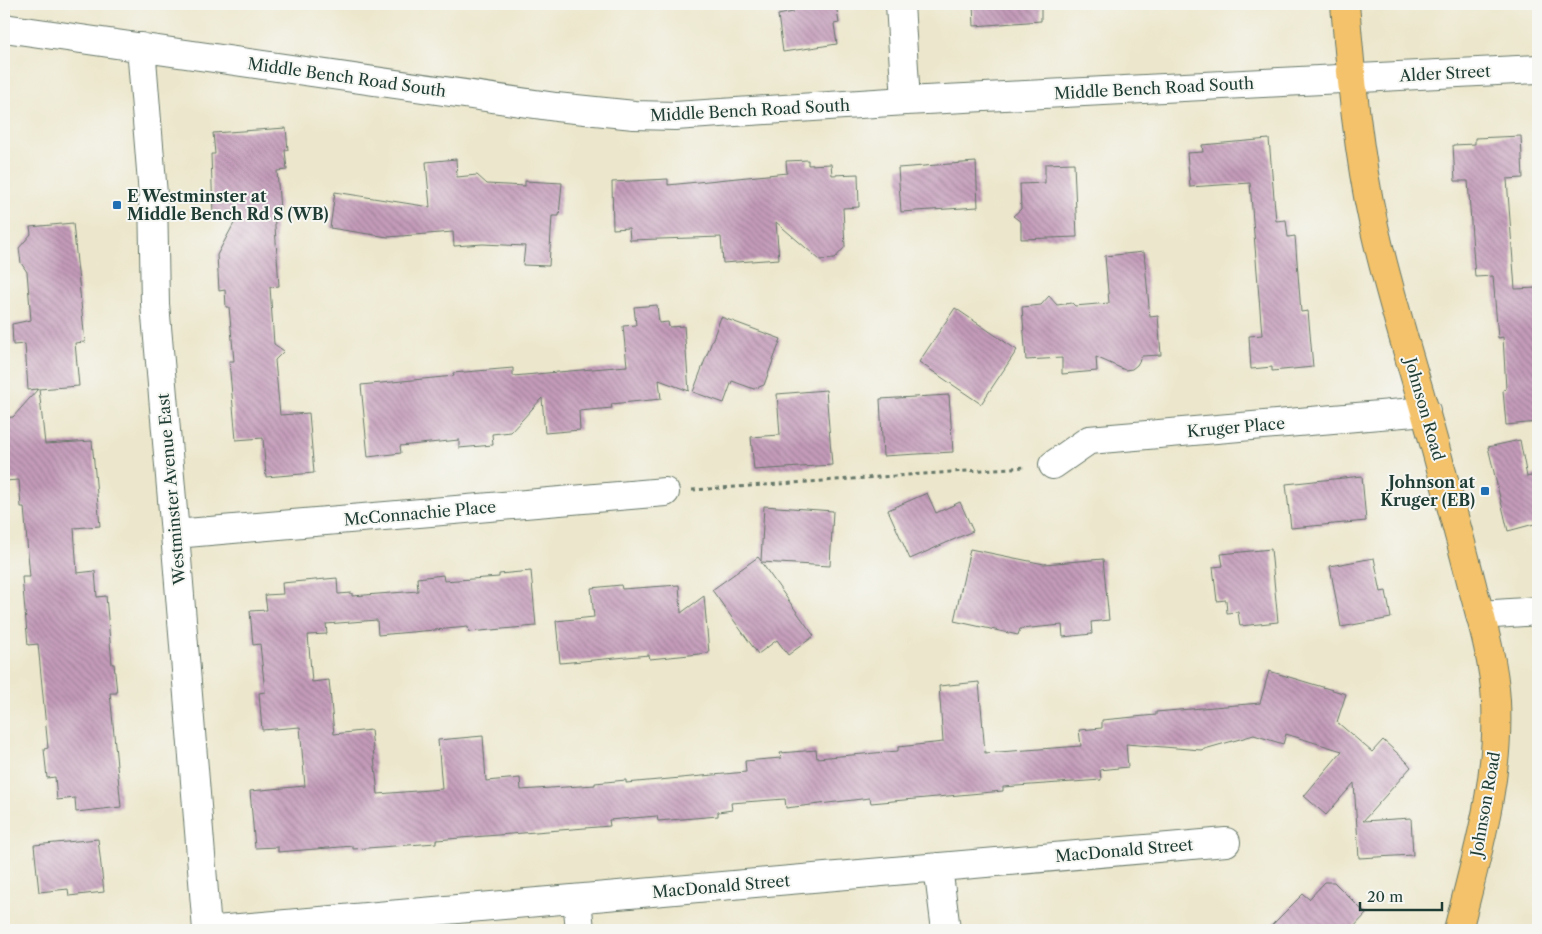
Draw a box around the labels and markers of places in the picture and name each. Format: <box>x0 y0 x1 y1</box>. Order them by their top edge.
place label: E Westminster at Middle Bench Rd S (WB) <box>127 186 329 224</box>
marker: E Westminster at Middle Bench Rd S (WB) <box>111 199 123 211</box>
place label: Johnson at Kruger (EB) <box>1380 472 1476 510</box>
marker: Johnson at Kruger (EB) <box>1479 485 1491 497</box>

